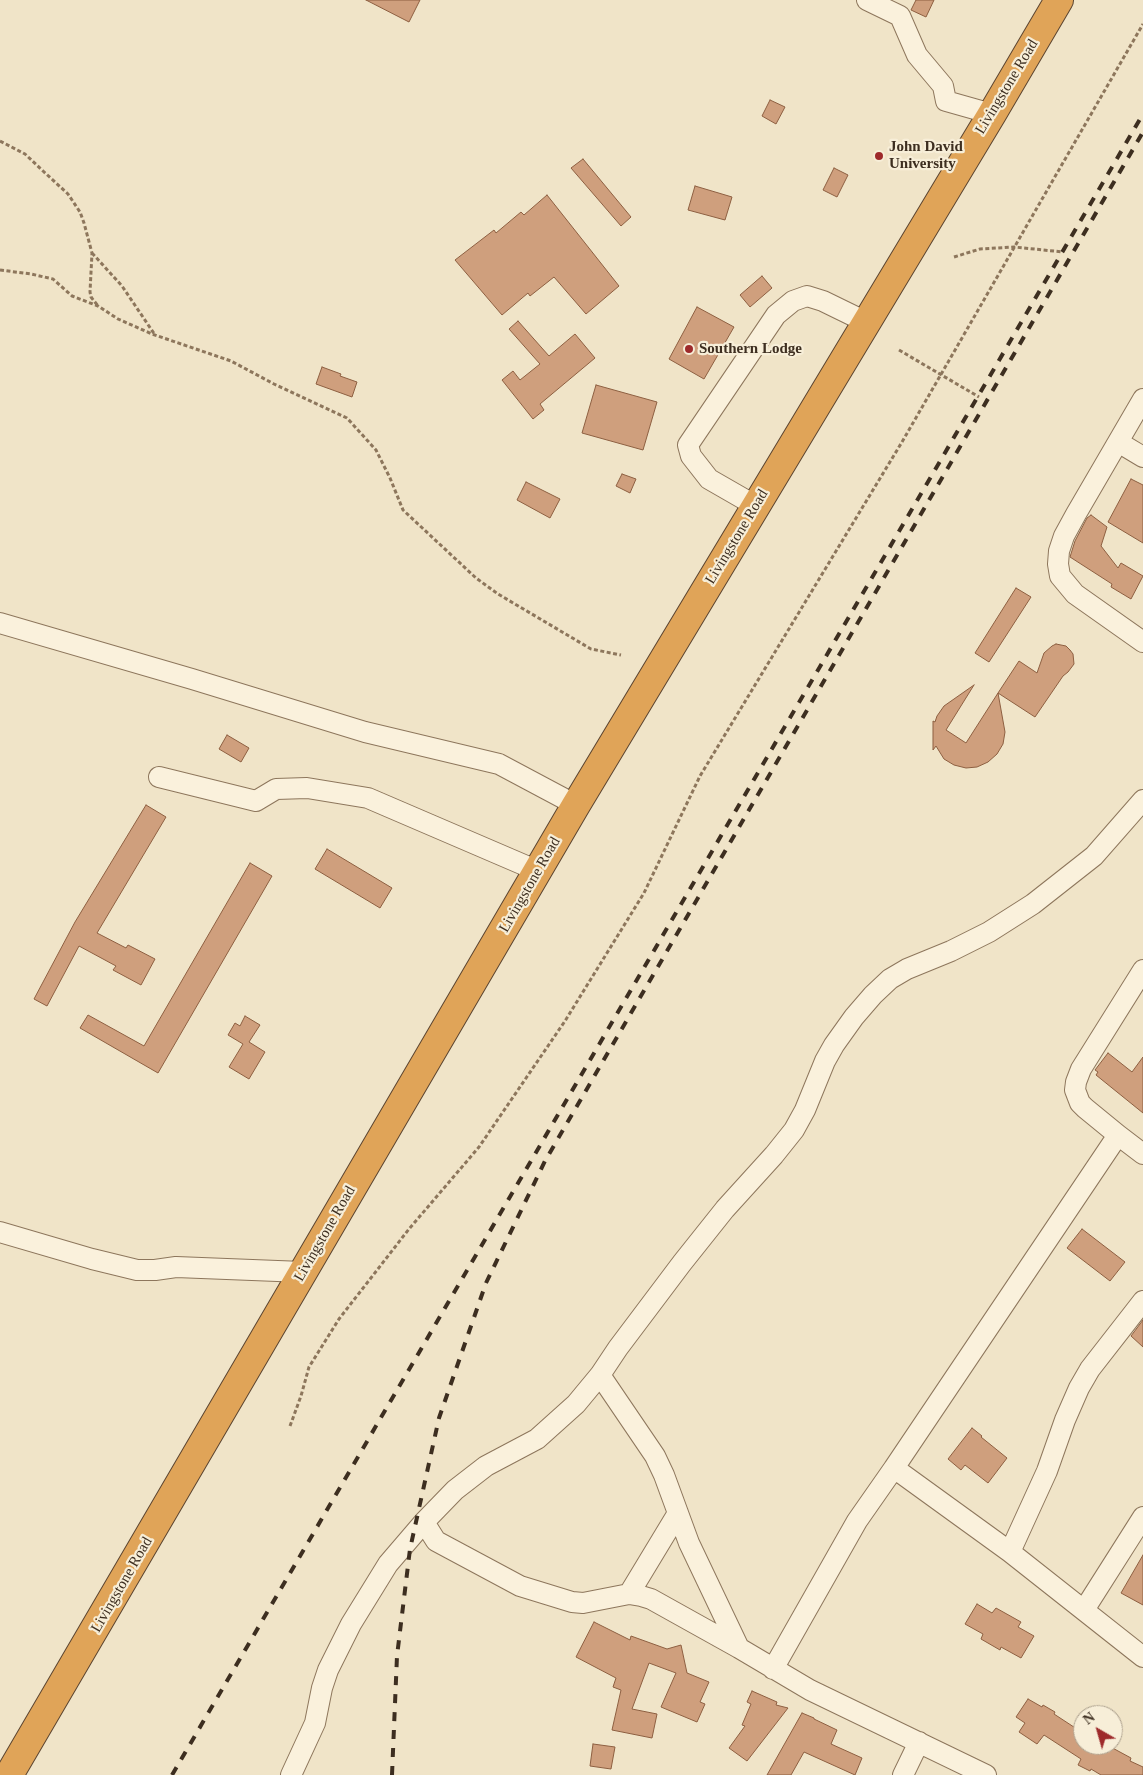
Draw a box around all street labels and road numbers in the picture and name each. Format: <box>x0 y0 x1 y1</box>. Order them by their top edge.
street label: Livingstone Road <box>972 36 1042 138</box>
street label: Livingstone Road <box>702 486 772 588</box>
street label: Livingstone Road <box>495 834 565 936</box>
street label: Livingstone Road <box>290 1183 360 1285</box>
street label: Livingstone Road <box>87 1534 157 1636</box>

